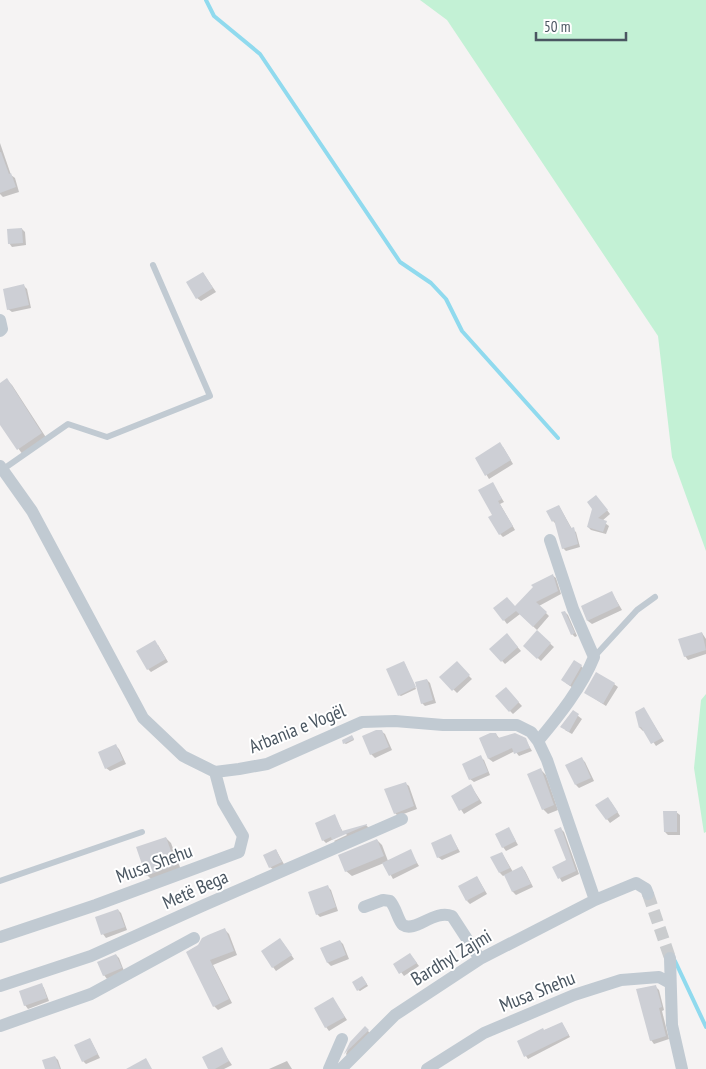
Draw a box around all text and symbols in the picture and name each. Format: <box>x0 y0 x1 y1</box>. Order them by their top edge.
scale bar <box>536 10 626 42</box>
text: 50 m <box>544 17 570 36</box>
street label: Arbania e Vogël <box>245 698 349 758</box>
street label: Musa Shehu <box>113 838 195 888</box>
street label: Metë Bega <box>158 864 232 914</box>
street label: Bardhyl Zajmi <box>406 924 496 990</box>
street label: Musa Shehu <box>496 965 578 1017</box>

